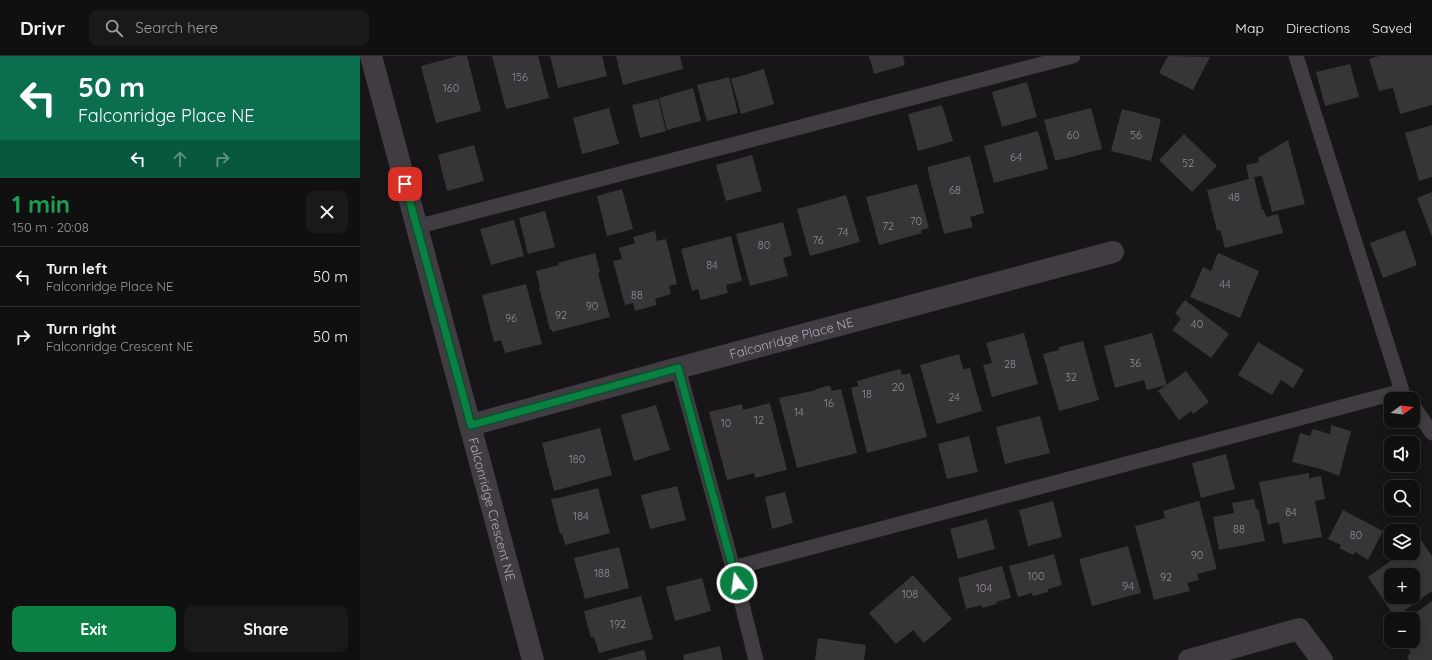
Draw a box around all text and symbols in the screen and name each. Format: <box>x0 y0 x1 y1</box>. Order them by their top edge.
search box <box>89 10 369 46</box>
text: Drivr <box>20 16 65 40</box>
icon: search <box>103 17 125 39</box>
text: Search here <box>135 18 218 37</box>
text: Map <box>1235 19 1264 37</box>
text: Directions <box>1286 19 1350 37</box>
text: Saved <box>1372 19 1412 37</box>
text: 50 m <box>78 69 145 104</box>
house number: 156 <box>512 70 528 84</box>
icon: left <box>12 72 64 124</box>
house number: 160 <box>443 81 459 95</box>
text: Falconridge Place NE <box>78 104 254 127</box>
house number: 60 <box>1067 128 1079 142</box>
house number: 56 <box>1130 128 1142 142</box>
icon: left <box>127 148 149 170</box>
icon: ahead <box>169 148 191 170</box>
icon: right <box>211 148 233 170</box>
house number: 64 <box>1010 150 1022 164</box>
house number: 52 <box>1182 156 1194 170</box>
pin <box>388 167 422 201</box>
icon: arrive <box>394 173 416 195</box>
house number: 68 <box>949 183 961 197</box>
text: 1 min <box>12 189 70 219</box>
house number: 48 <box>1228 190 1240 204</box>
button: close <box>306 191 348 233</box>
house number: 70 <box>910 214 922 228</box>
text: 150 m · 20:08 <box>12 219 89 235</box>
house number: 72 <box>882 219 894 233</box>
house number: 74 <box>838 225 849 239</box>
house number: 76 <box>812 233 824 247</box>
house number: 80 <box>758 238 770 252</box>
house number: 84 <box>706 258 718 272</box>
text: Turn left <box>46 259 108 278</box>
icon: left <box>12 266 34 288</box>
text: 50 m <box>313 267 348 286</box>
house number: 44 <box>1219 277 1231 291</box>
text: Falconridge Place NE <box>46 278 173 294</box>
house number: 88 <box>631 288 643 302</box>
house number: 90 <box>586 299 598 313</box>
house number: 92 <box>555 308 567 322</box>
house number: 96 <box>505 311 517 325</box>
street label: Falconridge Place NE <box>728 314 855 362</box>
house number: 40 <box>1191 317 1203 331</box>
text: Turn right <box>46 319 117 338</box>
icon: right <box>12 326 34 348</box>
text: 50 m <box>313 327 348 346</box>
text: Falconridge Crescent NE <box>46 338 193 354</box>
house number: 36 <box>1129 356 1141 370</box>
house number: 28 <box>1004 357 1016 371</box>
house number: 32 <box>1065 370 1077 384</box>
house number: 20 <box>892 380 904 394</box>
house number: 18 <box>862 387 872 401</box>
house number: 24 <box>948 390 960 404</box>
north arrow <box>1384 392 1420 428</box>
map controls <box>1384 392 1420 648</box>
house number: 16 <box>824 396 834 410</box>
house number: 14 <box>794 405 804 419</box>
house number: 12 <box>754 413 764 427</box>
house number: 10 <box>721 416 731 430</box>
street label: Falconridge Crescent NE <box>465 436 519 582</box>
button: sound <box>1384 436 1420 472</box>
house number: 180 <box>569 452 585 466</box>
button: search <box>1384 480 1420 516</box>
house number: 84 <box>1285 505 1297 519</box>
house number: 184 <box>573 509 589 523</box>
house number: 88 <box>1233 522 1245 536</box>
button: layers <box>1384 524 1420 560</box>
house number: 80 <box>1350 528 1362 542</box>
house number: 90 <box>1191 548 1203 562</box>
position arrow <box>716 562 758 604</box>
house number: 188 <box>594 566 610 580</box>
button: + <box>1384 568 1420 604</box>
house number: 100 <box>1027 569 1045 583</box>
house number: 92 <box>1160 570 1172 584</box>
house number: 94 <box>1122 579 1134 593</box>
house number: 104 <box>976 581 992 595</box>
house number: 108 <box>902 587 918 601</box>
button: Exit <box>12 606 176 652</box>
button: Share <box>184 606 348 652</box>
button: − <box>1384 612 1420 648</box>
house number: 192 <box>610 617 626 631</box>

